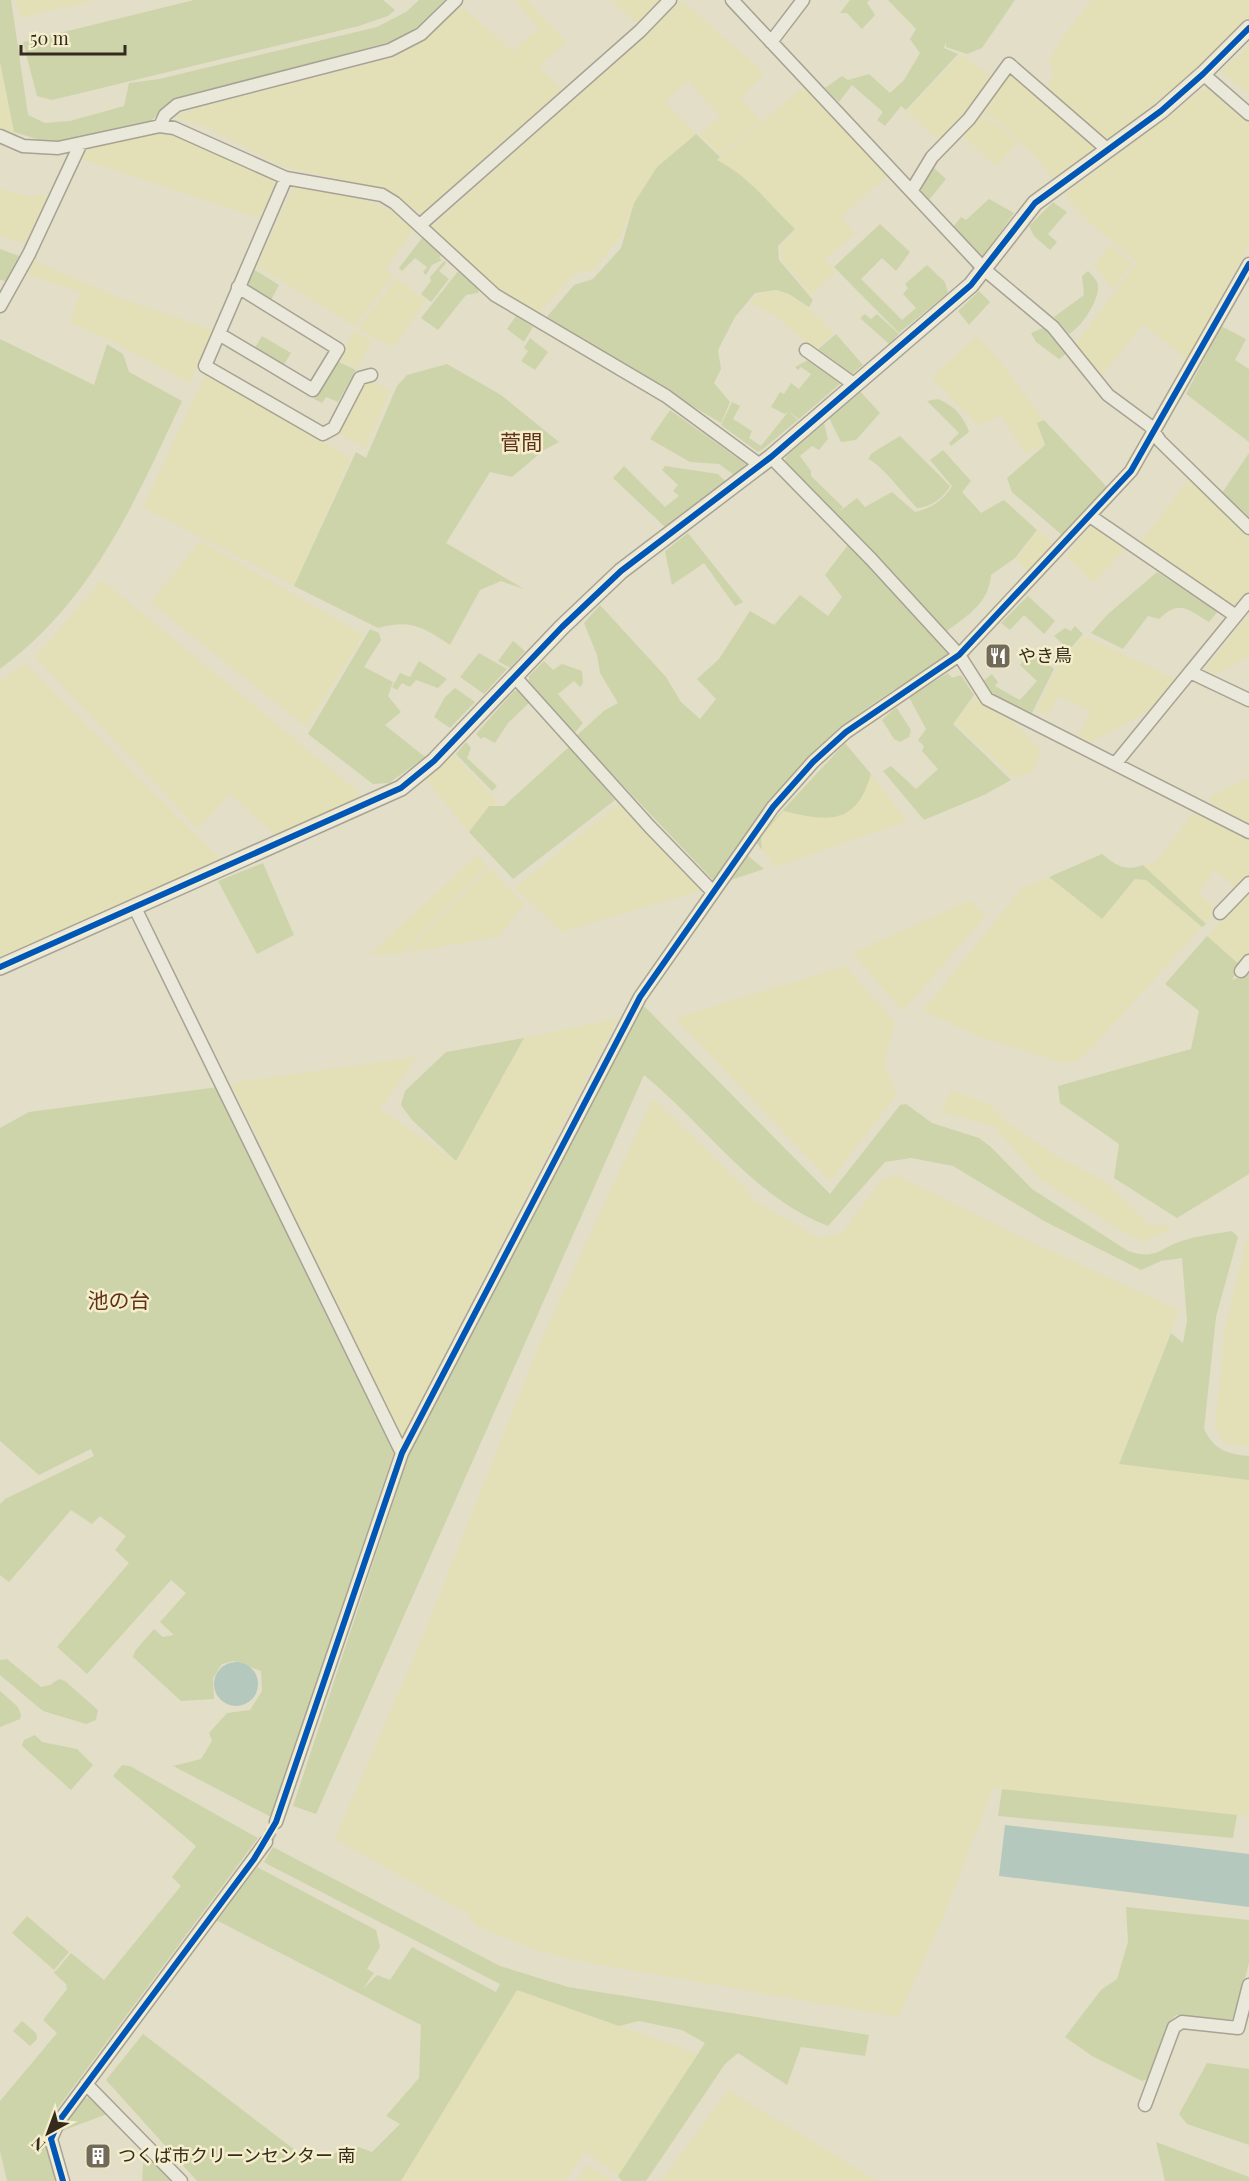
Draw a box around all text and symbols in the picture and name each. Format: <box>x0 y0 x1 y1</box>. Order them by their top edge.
scale bar <box>21 18 124 56</box>
text: 50 m <box>30 26 69 50</box>
district label: 菅間 <box>500 427 542 455</box>
restaurant icon: やき鳥 <box>983 641 1013 671</box>
place label: やき鳥 <box>1018 643 1072 667</box>
district label: 池の台 <box>88 1285 151 1313</box>
north arrow <box>18 2103 78 2163</box>
text: N <box>26 2133 49 2156</box>
building icon: つくば市クリーンセンター 南 <box>83 2141 113 2171</box>
place label: つくば市クリーンセンター 南 <box>118 2143 356 2167</box>

